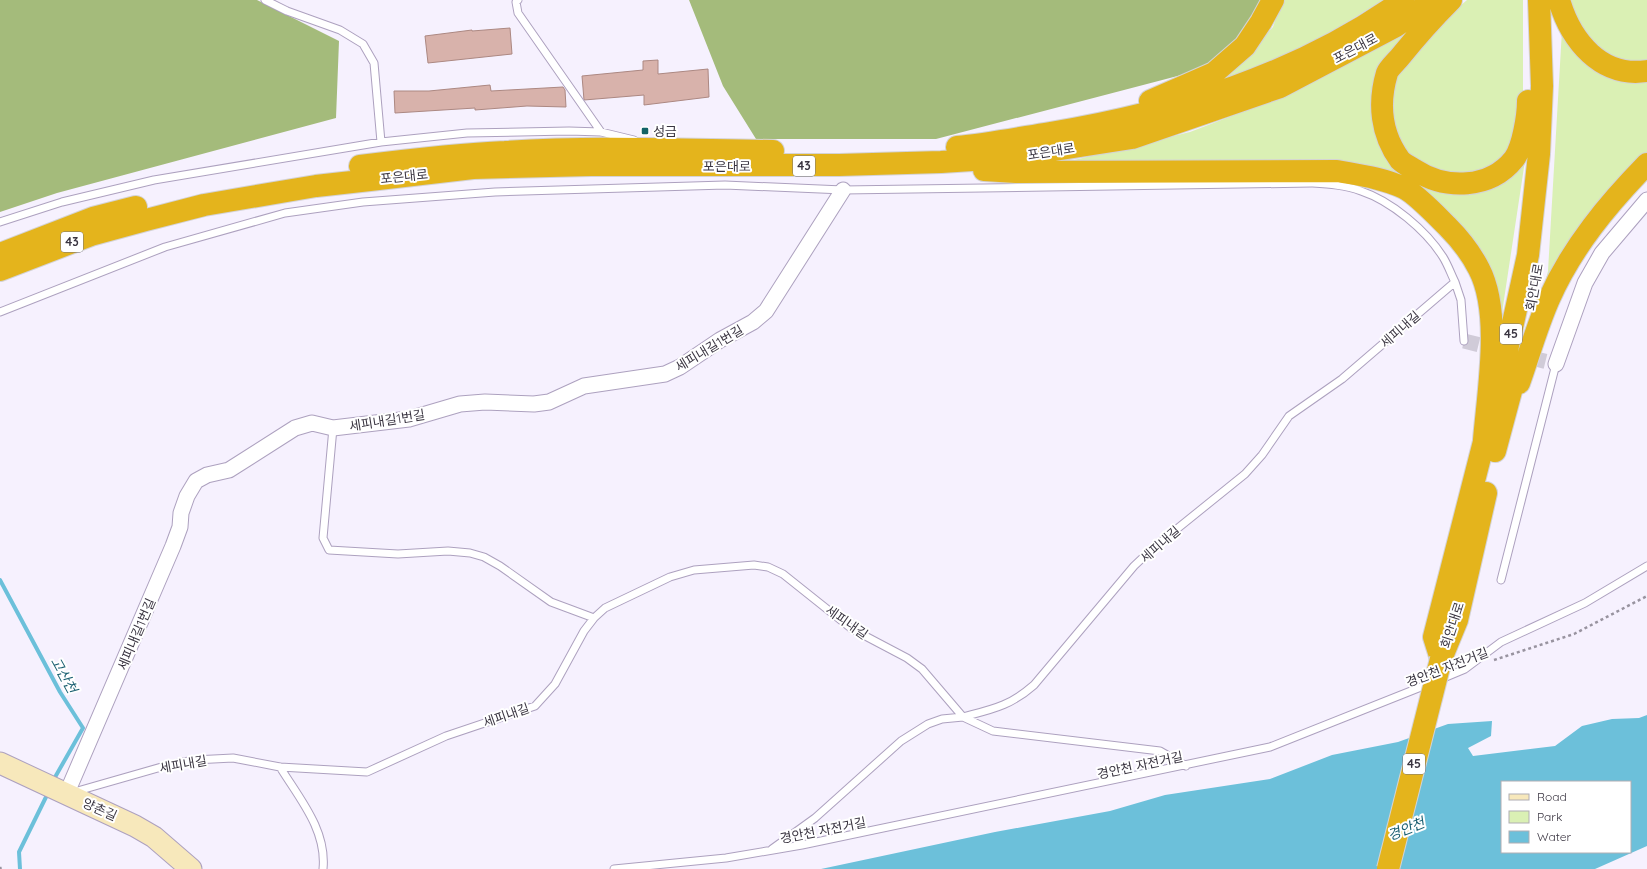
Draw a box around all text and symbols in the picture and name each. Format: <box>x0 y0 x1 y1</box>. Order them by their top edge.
street label: 포은대로 <box>1330 30 1380 66</box>
place label: 성금 <box>653 123 677 139</box>
marker: 성금 <box>640 126 650 136</box>
street label: 포은대로 <box>1026 139 1076 163</box>
road number: 43 <box>793 156 815 176</box>
street label: 포은대로 <box>703 158 751 174</box>
street label: 포은대로 <box>379 166 429 186</box>
road number: 43 <box>61 232 83 252</box>
street label: 회안대로 <box>1522 262 1546 312</box>
street label: 세피내길 <box>1377 307 1423 351</box>
street label: 세피내길1번길 <box>672 321 746 375</box>
road number: 45 <box>1500 324 1522 344</box>
street label: 세피내길1번길 <box>348 406 426 434</box>
street label: 세피내길 <box>1137 522 1183 566</box>
street label: 세피내길1번길 <box>114 596 158 672</box>
street label: 회안대로 <box>1437 600 1467 650</box>
street label: 세피내길 <box>823 602 871 642</box>
street label: 경안천 자전거길 <box>1403 644 1491 690</box>
water label: 고산천 <box>47 654 82 697</box>
street label: 세피내길 <box>481 700 531 730</box>
street label: 경안천 자전거길 <box>1096 748 1184 782</box>
street label: 세피내길 <box>158 752 208 776</box>
road number: 45 <box>1403 754 1425 774</box>
legend <box>1501 781 1631 853</box>
text: Road <box>1537 789 1567 804</box>
street label: 양촌길 <box>80 794 120 824</box>
text: Park <box>1537 809 1562 824</box>
water label: 경안천 <box>1385 813 1428 845</box>
street label: 경안천 자전거길 <box>779 814 867 846</box>
text: Water <box>1537 829 1572 844</box>

